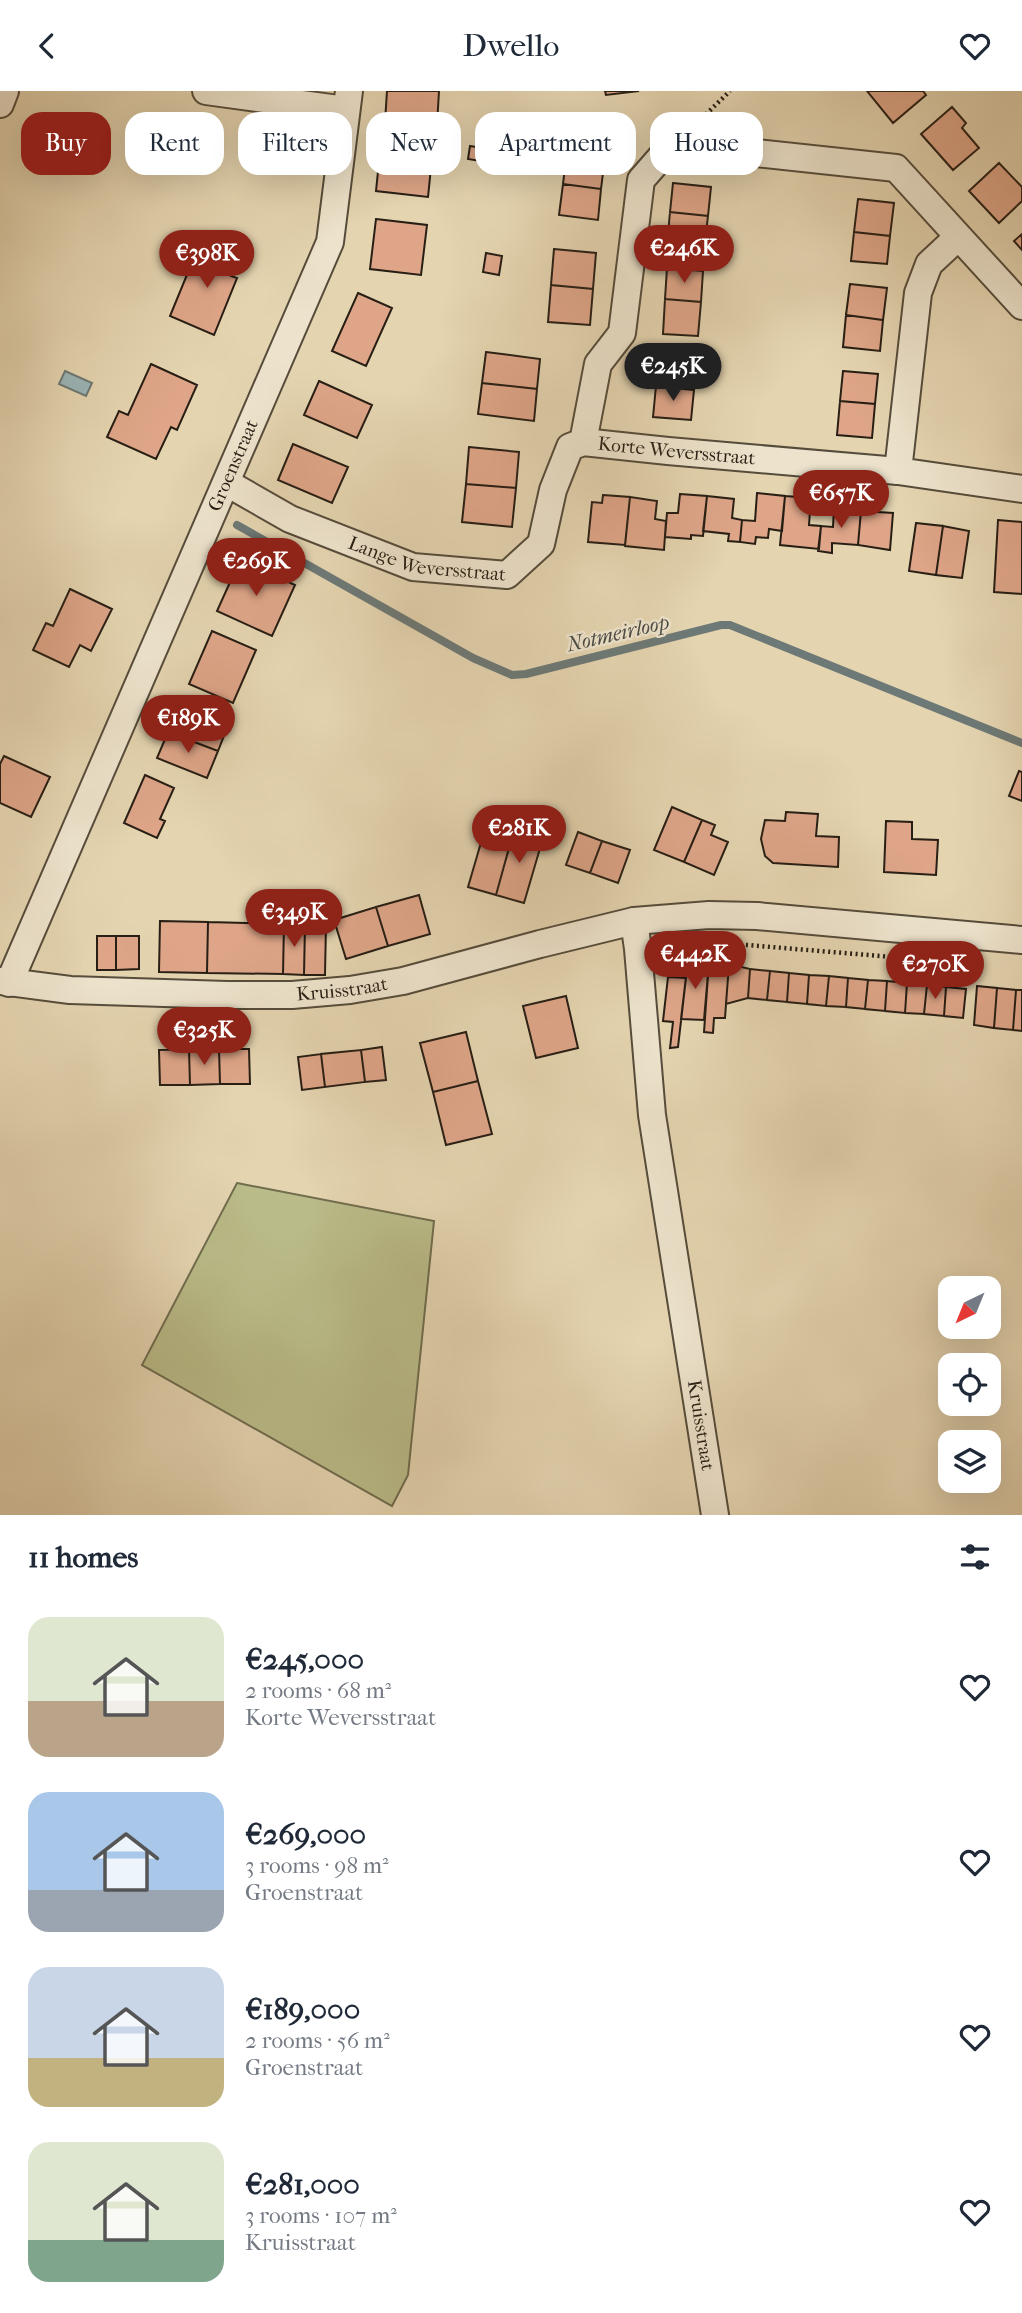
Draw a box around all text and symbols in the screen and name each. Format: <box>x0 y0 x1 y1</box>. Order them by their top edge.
icon: back <box>28 27 66 65</box>
text: Dwello <box>462 27 560 64</box>
icon: heart <box>956 27 994 65</box>
chip: Buy <box>21 112 111 175</box>
chip: Rent <box>125 112 224 175</box>
chip: Filters <box>238 112 352 175</box>
chip: New <box>366 112 461 175</box>
chip: Apartment <box>475 112 636 175</box>
chip: House <box>650 112 763 175</box>
pin: €246K <box>635 225 733 285</box>
pin: €398K <box>158 231 256 290</box>
text: €246K <box>650 234 718 261</box>
text: €398K <box>175 239 239 266</box>
pin: €245K <box>624 343 722 403</box>
text: €245K <box>640 352 706 379</box>
street label: Groenstraat <box>204 416 263 515</box>
street label: Korte Weversstraat <box>597 433 756 470</box>
pin: €657K <box>792 471 890 530</box>
text: €657K <box>809 479 873 506</box>
street label: Lange Weversstraat <box>345 532 507 586</box>
pin: €269K <box>207 539 305 598</box>
text: €269K <box>223 547 289 574</box>
water label: Notmeirloop <box>563 610 672 657</box>
pin: €189K <box>139 695 237 755</box>
text: €189K <box>157 704 219 731</box>
pin: €281K <box>470 805 568 865</box>
text: €281K <box>488 814 550 841</box>
pin: €349K <box>245 889 343 949</box>
text: €349K <box>261 898 327 925</box>
pin: €442K <box>646 932 744 991</box>
text: €442K <box>660 940 730 967</box>
pin: €270K <box>886 941 984 1001</box>
text: €270K <box>902 950 968 977</box>
street label: Kruisstraat <box>296 973 389 1006</box>
pin: €325K <box>155 1007 253 1067</box>
text: €325K <box>173 1016 235 1043</box>
north arrow <box>938 1276 1001 1339</box>
map controls <box>938 1276 1001 1493</box>
button: locate <box>938 1353 1001 1416</box>
street label: Kruisstraat <box>683 1378 719 1472</box>
button: layers <box>938 1430 1001 1493</box>
icon: filters <box>956 1538 994 1576</box>
text: 11 homes <box>28 1540 138 1575</box>
text: €245,000 <box>245 1642 364 1677</box>
icon: home <box>84 1645 168 1729</box>
icon: heart <box>956 1668 994 1706</box>
text: 2 rooms · 68 m² <box>245 1677 391 1704</box>
text: Korte Weversstraat <box>245 1704 436 1731</box>
text: €269,000 <box>245 1817 366 1852</box>
icon: home <box>84 1820 168 1904</box>
icon: heart <box>956 1843 994 1881</box>
text: 3 rooms · 98 m² <box>245 1852 389 1879</box>
text: Groenstraat <box>245 1879 363 1906</box>
text: €189,000 <box>245 1992 360 2027</box>
icon: home <box>84 1995 168 2079</box>
icon: heart <box>956 2018 994 2056</box>
text: 2 rooms · 56 m² <box>245 2027 390 2054</box>
text: Groenstraat <box>245 2054 363 2081</box>
text: €281,000 <box>245 2167 360 2202</box>
icon: home <box>84 2170 168 2254</box>
icon: heart <box>956 2193 994 2231</box>
text: 3 rooms · 107 m² <box>245 2202 397 2229</box>
text: Kruisstraat <box>245 2229 356 2256</box>

